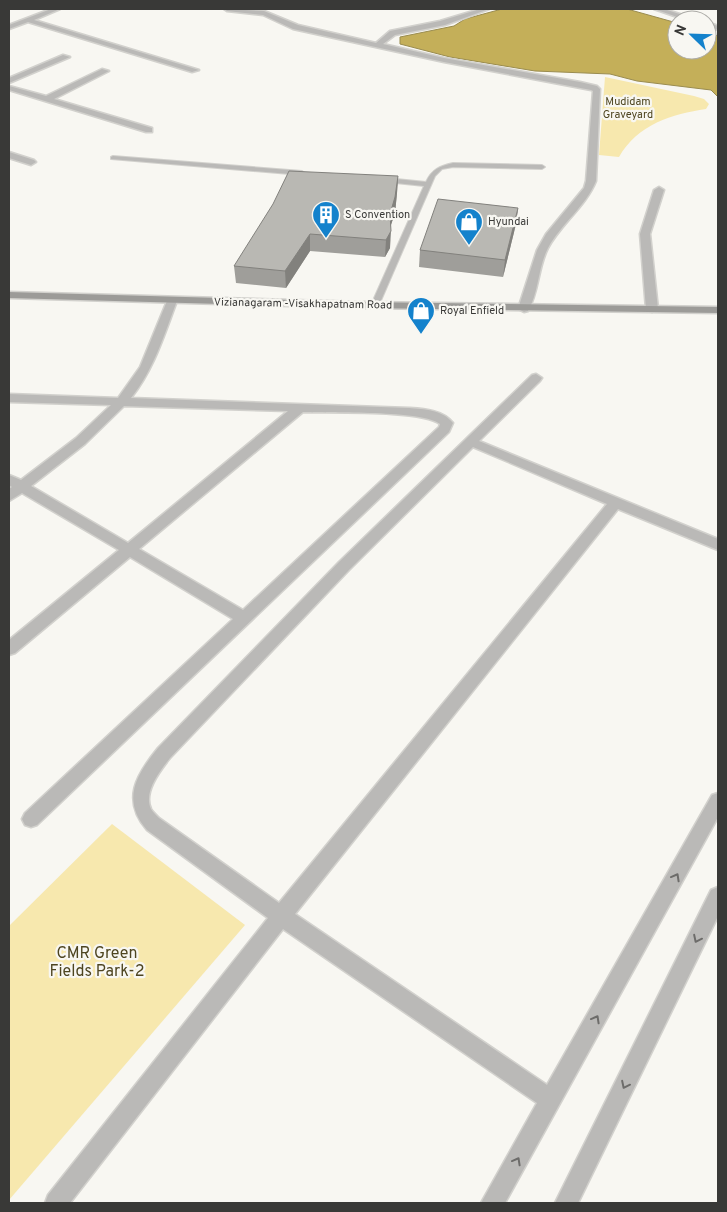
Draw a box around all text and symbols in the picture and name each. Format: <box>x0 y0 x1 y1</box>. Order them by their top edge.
north arrow <box>667 10 717 60</box>
text: N <box>672 23 691 38</box>
park label: Mudidam Graveyard <box>603 95 653 122</box>
building icon: S Convention <box>311 200 341 239</box>
shop icon: Hyundai <box>454 207 484 246</box>
place label: S Convention <box>345 208 410 222</box>
place label: Hyundai <box>488 215 529 229</box>
street label: Vizianagaram -Visakhapatnam Road <box>214 295 392 313</box>
shop icon: Royal Enfield <box>406 296 436 335</box>
place label: Royal Enfield <box>440 304 504 318</box>
one-way arrow <box>669 874 679 883</box>
one-way arrow <box>693 934 703 943</box>
park label: CMR Green Fields Park-2 <box>50 944 144 982</box>
one-way arrow <box>590 1015 600 1024</box>
one-way arrow <box>621 1080 631 1089</box>
one-way arrow <box>511 1157 521 1166</box>

